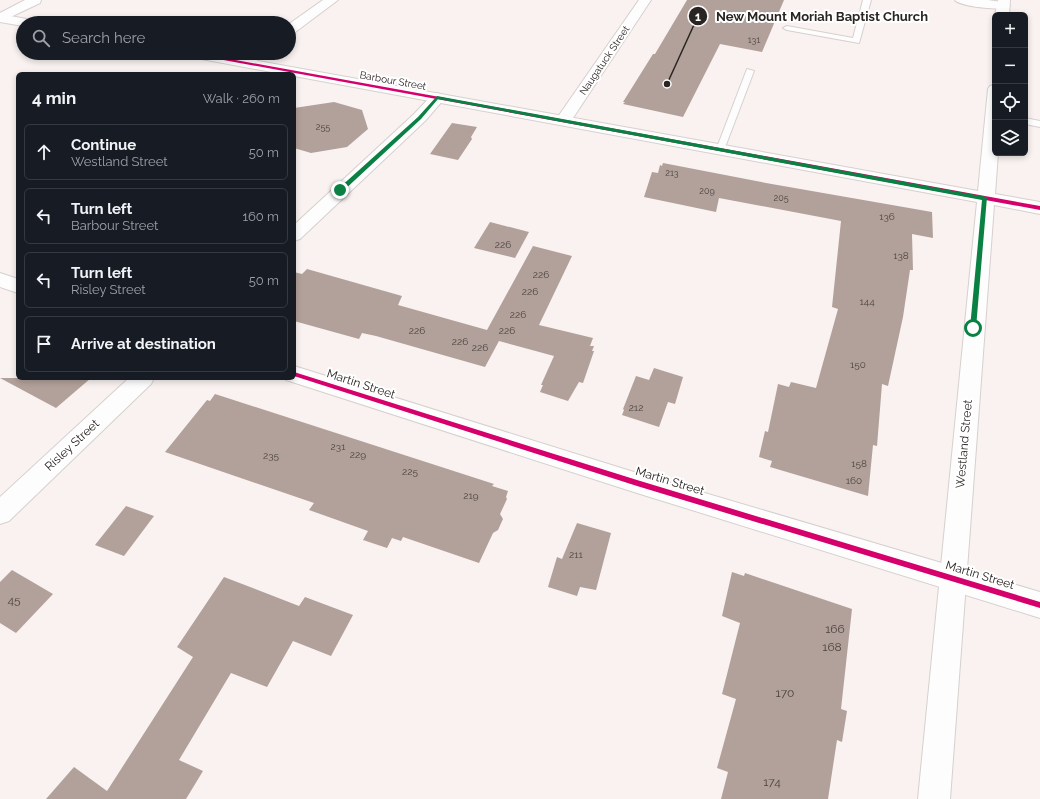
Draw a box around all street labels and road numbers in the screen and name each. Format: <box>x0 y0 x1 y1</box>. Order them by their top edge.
street label: Naugatuck Street <box>577 23 632 97</box>
street label: Barbour Street <box>359 69 428 92</box>
street label: Martin Street <box>325 366 397 402</box>
street label: Westland Street <box>953 399 975 489</box>
street label: Risley Street <box>42 416 102 474</box>
street label: Martin Street <box>634 464 706 498</box>
street label: Martin Street <box>944 558 1016 592</box>

